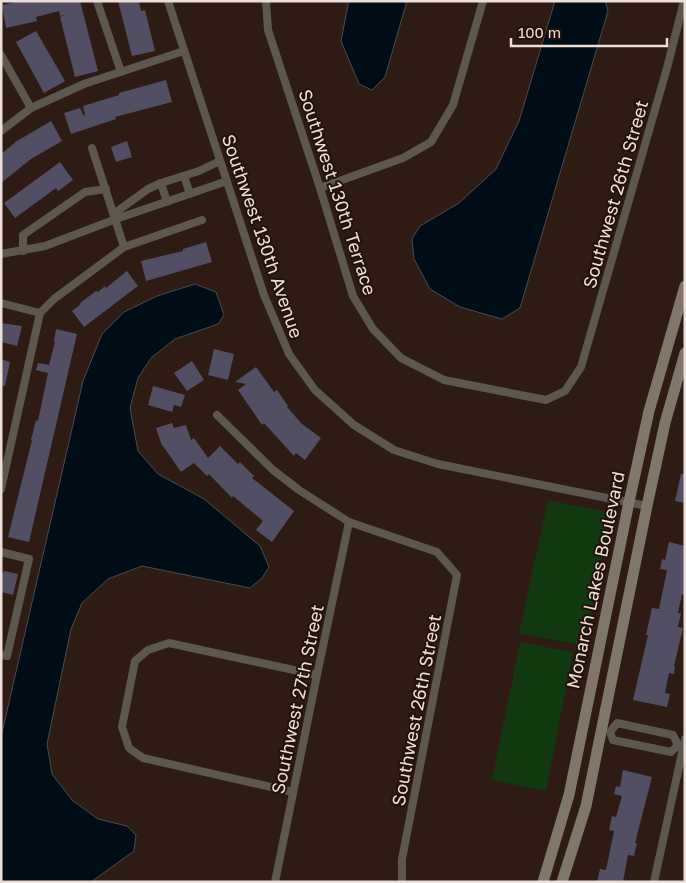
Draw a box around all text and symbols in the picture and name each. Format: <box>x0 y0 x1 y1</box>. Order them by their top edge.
scale bar <box>511 15 667 47</box>
text: 100 m <box>518 23 561 41</box>
street label: Southwest 130th Terrace <box>294 86 382 298</box>
street label: Southwest 26th Street <box>578 97 652 291</box>
street label: Southwest 130th Avenue <box>218 131 308 341</box>
street label: Monarch Lakes Boulevard <box>561 469 629 691</box>
street label: Southwest 27th Street <box>266 602 328 796</box>
street label: Southwest 26th Street <box>387 612 445 808</box>

